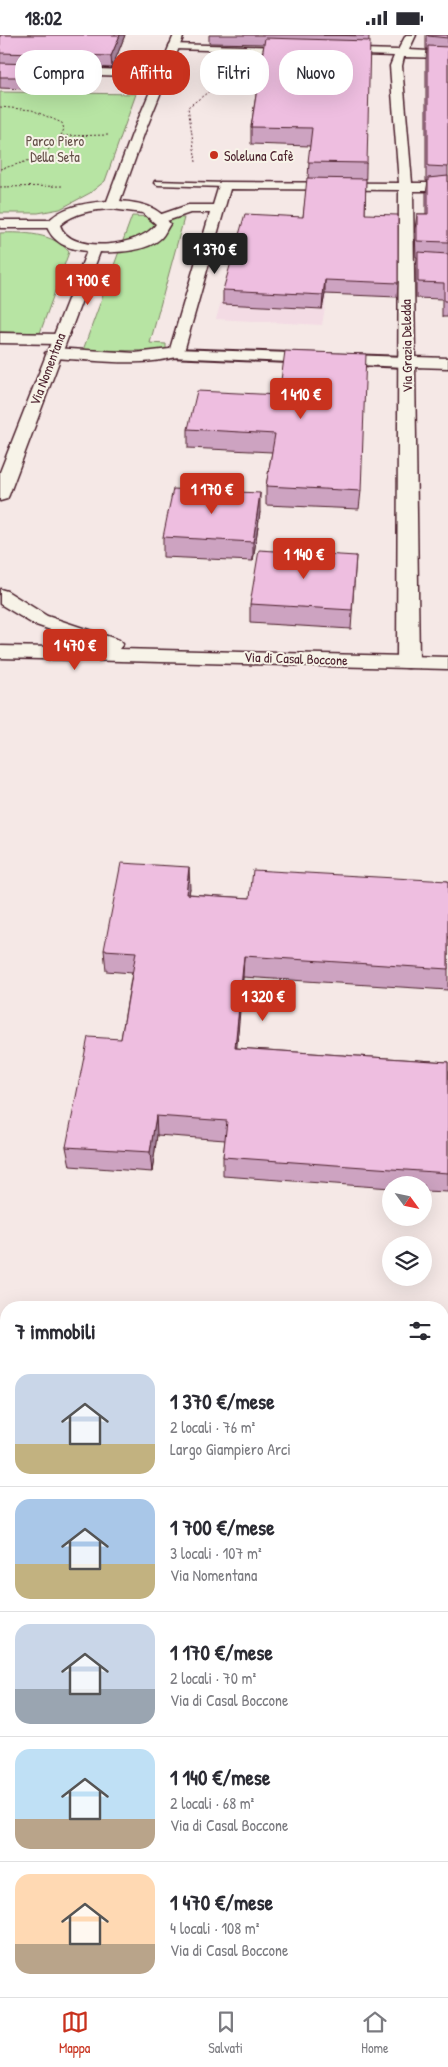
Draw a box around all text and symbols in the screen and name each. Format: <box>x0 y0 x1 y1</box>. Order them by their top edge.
text: 18:02 <box>25 5 62 31</box>
chip: Compra <box>15 50 102 95</box>
chip: Affitta <box>112 50 190 95</box>
chip: Filtri <box>200 50 269 95</box>
chip: Nuovo <box>279 50 353 95</box>
park label: Parco Piero Della Seta <box>26 131 85 166</box>
place label: Soleluna Cafè <box>224 146 294 165</box>
marker: Soleluna Cafè <box>208 149 220 161</box>
pin: 1 370 € <box>169 233 261 275</box>
text: 1 370 € <box>193 238 237 260</box>
pin: 1 700 € <box>42 263 134 306</box>
text: 1 700 € <box>66 269 110 291</box>
street label: Via Grazia Deledda <box>396 299 416 393</box>
street label: Via Nomentana <box>24 329 70 408</box>
pin: 1 410 € <box>255 377 347 420</box>
text: 1 410 € <box>281 383 321 405</box>
pin: 1 170 € <box>166 473 258 515</box>
text: 1 170 € <box>191 478 233 500</box>
pin: 1 140 € <box>258 537 350 580</box>
text: 1 140 € <box>284 543 324 565</box>
pin: 1 470 € <box>29 629 121 671</box>
text: 1 470 € <box>54 634 96 656</box>
street label: Via di Casal Boccone <box>244 647 349 669</box>
pin: 1 320 € <box>217 979 309 1022</box>
text: 1 320 € <box>242 985 284 1007</box>
north arrow <box>382 1176 432 1226</box>
map controls <box>382 1176 432 1286</box>
button: layers <box>382 1236 432 1286</box>
text: 7 immobili <box>15 1317 96 1346</box>
icon: filters <box>406 1317 434 1345</box>
text: 1 370 €/mese <box>170 1387 275 1416</box>
icon: home <box>55 1394 115 1454</box>
text: 2 locali · 76 m² <box>170 1416 255 1438</box>
text: Largo Giampiero Arci <box>170 1438 291 1460</box>
text: 1 700 €/mese <box>170 1513 275 1542</box>
icon: home <box>55 1519 115 1579</box>
text: 3 locali · 107 m² <box>170 1542 262 1564</box>
text: Via Nomentana <box>170 1564 257 1586</box>
text: 1 170 €/mese <box>170 1638 273 1667</box>
icon: home <box>55 1644 115 1704</box>
text: 2 locali · 70 m² <box>170 1667 256 1689</box>
text: Via di Casal Boccone <box>170 1689 288 1711</box>
text: 1 140 €/mese <box>170 1763 270 1792</box>
icon: home <box>55 1769 115 1829</box>
text: 2 locali · 68 m² <box>170 1792 254 1814</box>
text: Via di Casal Boccone <box>170 1814 288 1836</box>
text: 1 470 €/mese <box>170 1888 273 1917</box>
icon: home <box>55 1894 115 1954</box>
text: 4 locali · 108 m² <box>170 1917 259 1939</box>
text: Via di Casal Boccone <box>170 1939 288 1961</box>
tab: Mappa <box>59 2008 90 2057</box>
tab: Salvati <box>208 2008 243 2057</box>
tab: Home <box>361 2008 389 2057</box>

